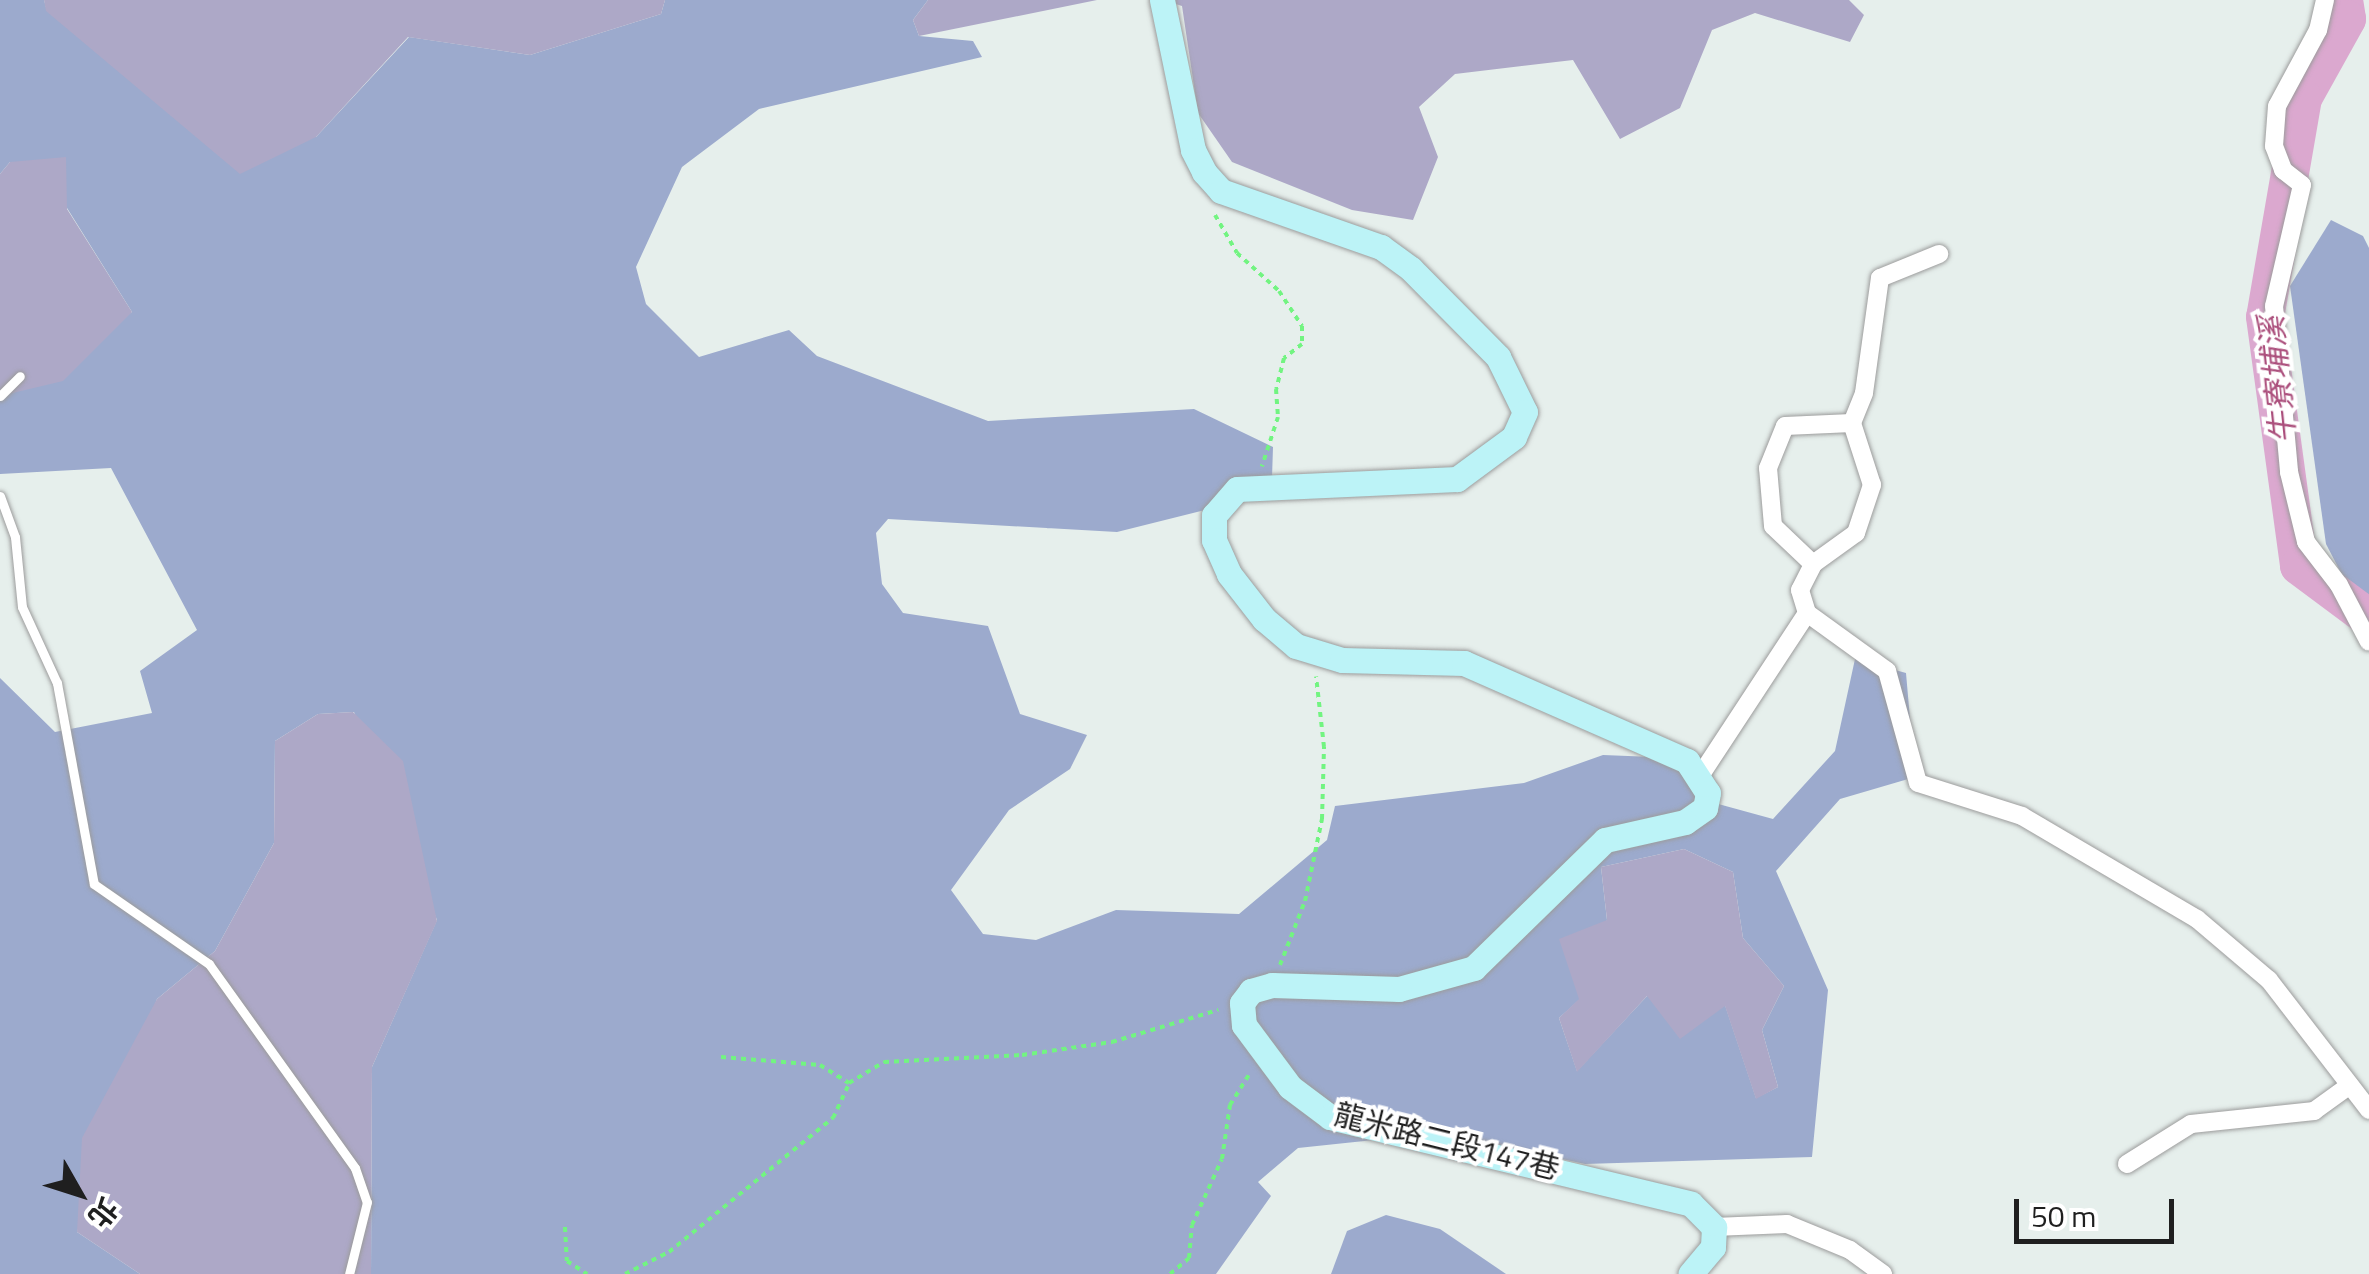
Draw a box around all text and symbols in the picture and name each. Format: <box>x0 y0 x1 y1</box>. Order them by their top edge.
water label: 牛寮埔溪 <box>2251 314 2303 446</box>
street label: 龍米路二段147巷 <box>1331 1096 1563 1186</box>
north arrow <box>30 1144 130 1244</box>
scale bar <box>2019 1179 2179 1241</box>
text: 北 <box>78 1189 129 1238</box>
text: 50 m <box>2031 1193 2096 1239</box>

